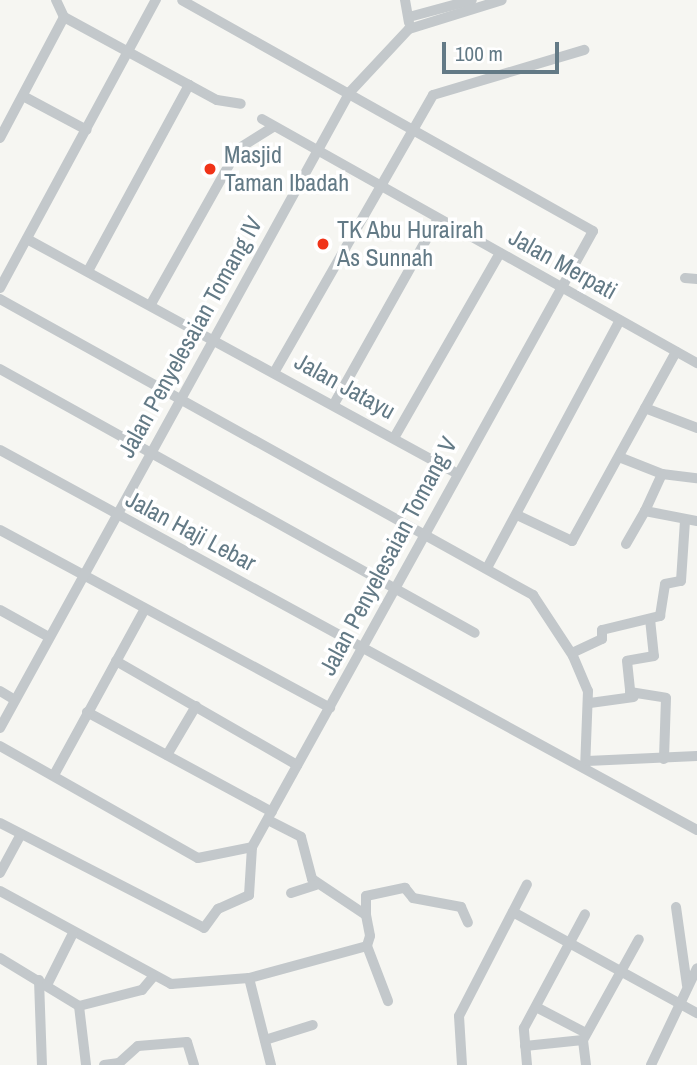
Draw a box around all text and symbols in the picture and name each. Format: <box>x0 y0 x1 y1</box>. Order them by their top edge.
scale bar <box>445 28 562 72</box>
text: 100 m <box>455 39 503 68</box>
place label: Masjid Taman Ibadah <box>224 141 349 197</box>
marker: Masjid Taman Ibadah <box>202 161 218 177</box>
street label: Jalan Penyelesaian Tomang IV <box>112 211 268 463</box>
place label: TK Abu Hurairah As Sunnah <box>337 216 485 272</box>
street label: Jalan Merpati <box>504 223 622 305</box>
marker: TK Abu Hurairah As Sunnah <box>315 236 331 252</box>
street label: Jalan Jatayu <box>290 347 400 425</box>
street label: Jalan Penyelesaian Tomang V <box>313 432 463 680</box>
street label: Jalan Haji Lebar <box>121 485 261 577</box>

